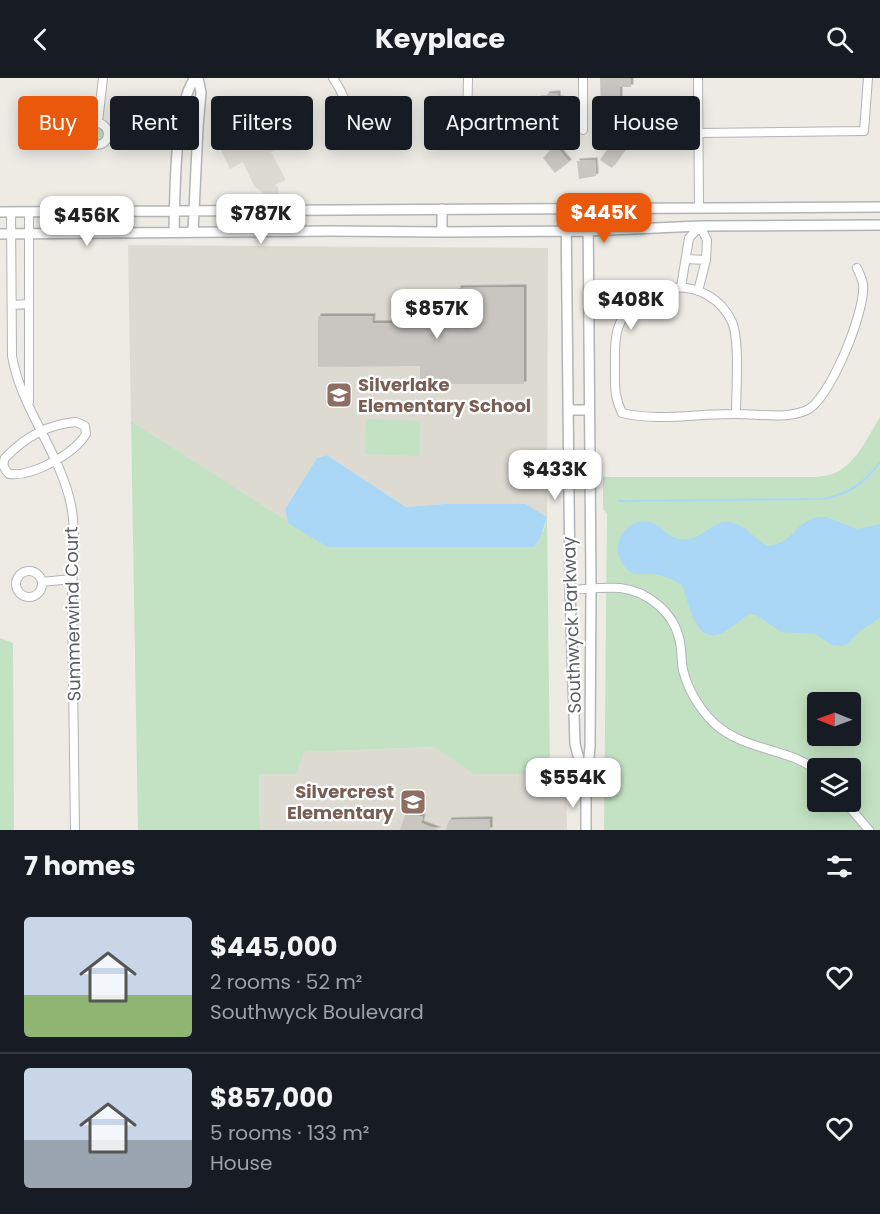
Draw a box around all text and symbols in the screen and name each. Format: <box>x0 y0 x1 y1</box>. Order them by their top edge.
text: Keyplace <box>375 20 505 57</box>
icon: back <box>24 23 57 56</box>
icon: search <box>823 23 856 56</box>
chip: Buy <box>18 96 98 150</box>
chip: Rent <box>110 96 199 150</box>
chip: Filters <box>211 96 313 150</box>
chip: New <box>325 96 412 150</box>
chip: Apartment <box>424 96 580 150</box>
chip: House <box>592 96 700 150</box>
pin: $445K <box>562 193 646 244</box>
pin: $787K <box>219 194 303 245</box>
pin: $456K <box>45 196 129 247</box>
text: $445K <box>570 198 638 226</box>
text: $787K <box>230 199 292 227</box>
text: $456K <box>54 201 120 229</box>
pin: $408K <box>589 280 673 331</box>
text: $408K <box>598 285 664 313</box>
pin: $857K <box>395 289 479 340</box>
text: $857K <box>405 294 469 322</box>
place label: Silverlake Elementary School <box>358 372 531 418</box>
school or university icon: Silverlake Elementary School <box>324 380 354 410</box>
pin: $433K <box>513 450 597 501</box>
text: $433K <box>523 455 587 483</box>
street label: Summerwind Court <box>58 526 87 702</box>
street label: Southwyck Parkway <box>556 536 587 714</box>
north arrow <box>807 692 861 746</box>
map controls <box>807 692 861 812</box>
pin: $554K <box>531 758 615 809</box>
button: layers <box>807 758 861 812</box>
text: $554K <box>540 763 606 791</box>
place label: Silvercrest Elementary <box>287 779 395 825</box>
school or university icon: Silvercrest Elementary <box>398 787 428 817</box>
text: 7 homes <box>24 848 136 884</box>
icon: filters <box>823 850 856 883</box>
text: $445,000 <box>210 929 338 965</box>
icon: home <box>72 941 144 1013</box>
icon: heart <box>823 961 856 994</box>
text: 2 rooms · 52 m² <box>210 968 362 996</box>
text: Southwyck Boulevard <box>210 998 424 1026</box>
text: $857,000 <box>210 1080 333 1116</box>
icon: home <box>72 1092 144 1164</box>
icon: heart <box>823 1112 856 1145</box>
text: 5 rooms · 133 m² <box>210 1119 369 1147</box>
text: House <box>210 1149 272 1177</box>

